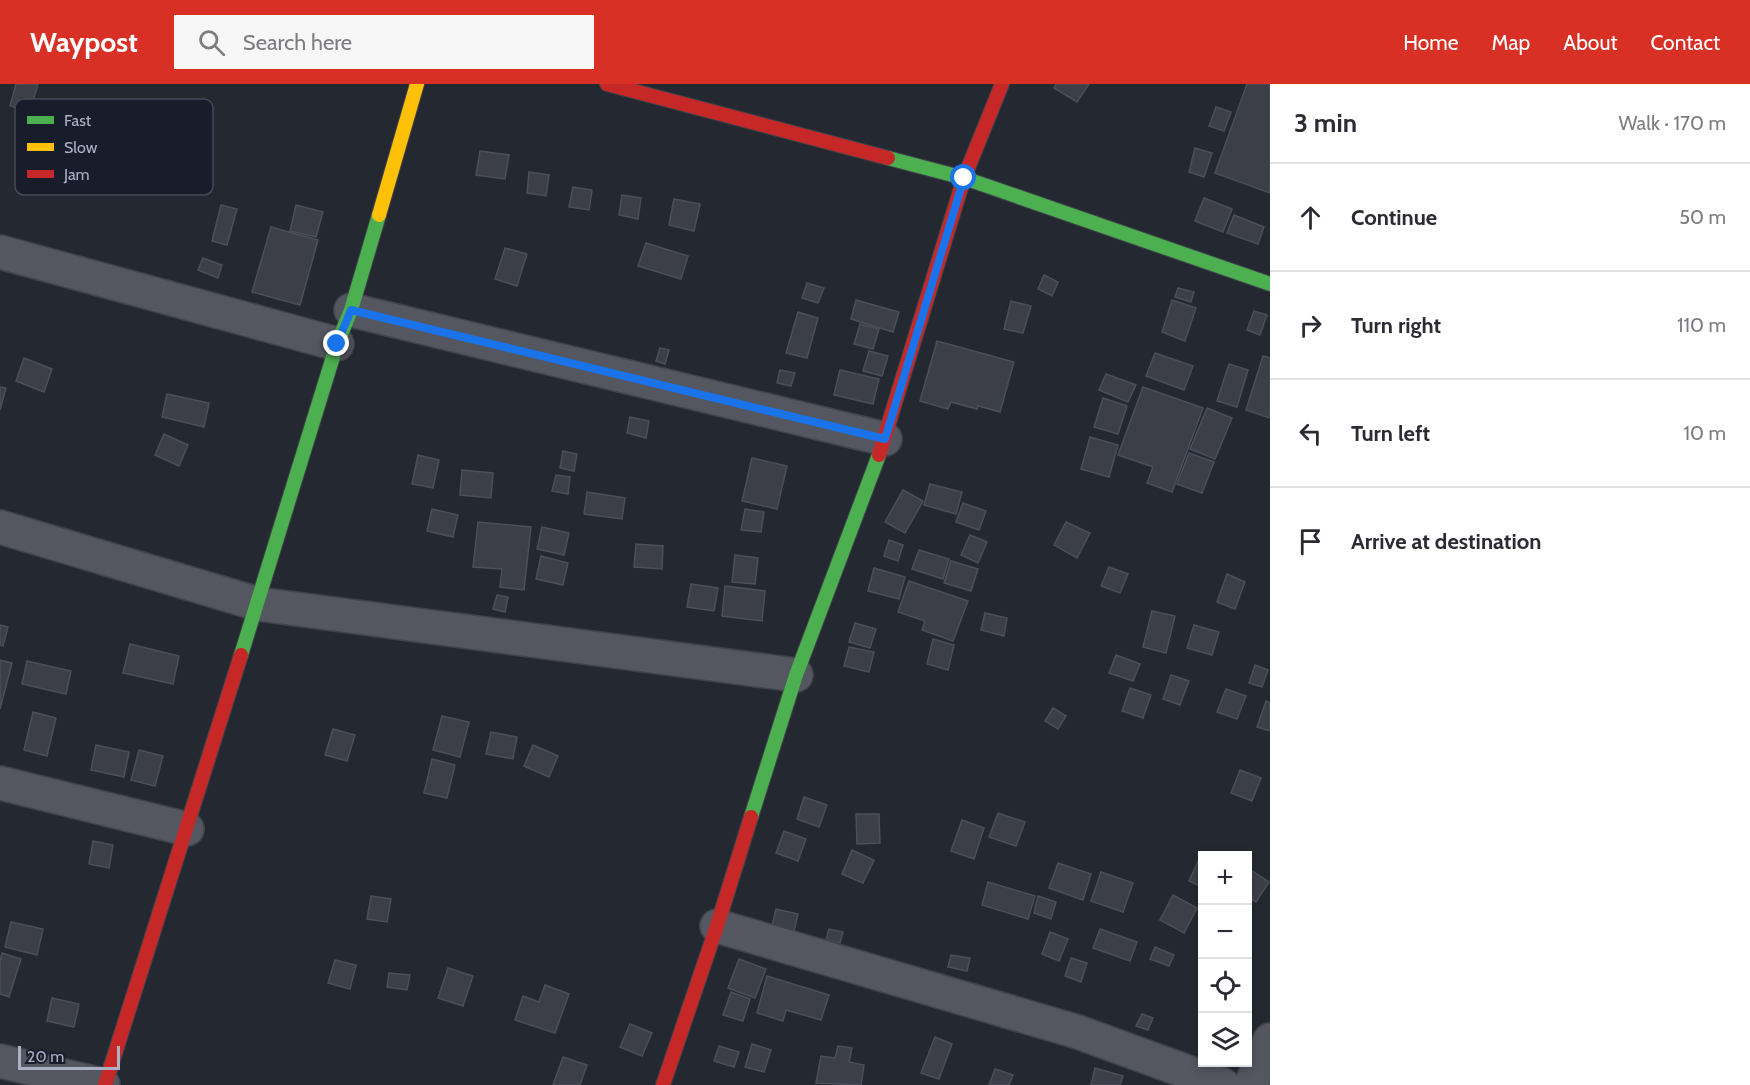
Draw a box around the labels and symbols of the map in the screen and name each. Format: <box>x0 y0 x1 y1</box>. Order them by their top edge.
legend <box>15 99 213 195</box>
text: Fast <box>64 111 92 130</box>
text: Slow <box>64 138 98 157</box>
route start <box>950 164 976 190</box>
text: Jam <box>63 165 90 184</box>
route end <box>323 330 349 356</box>
scale bar <box>18 1043 120 1070</box>

